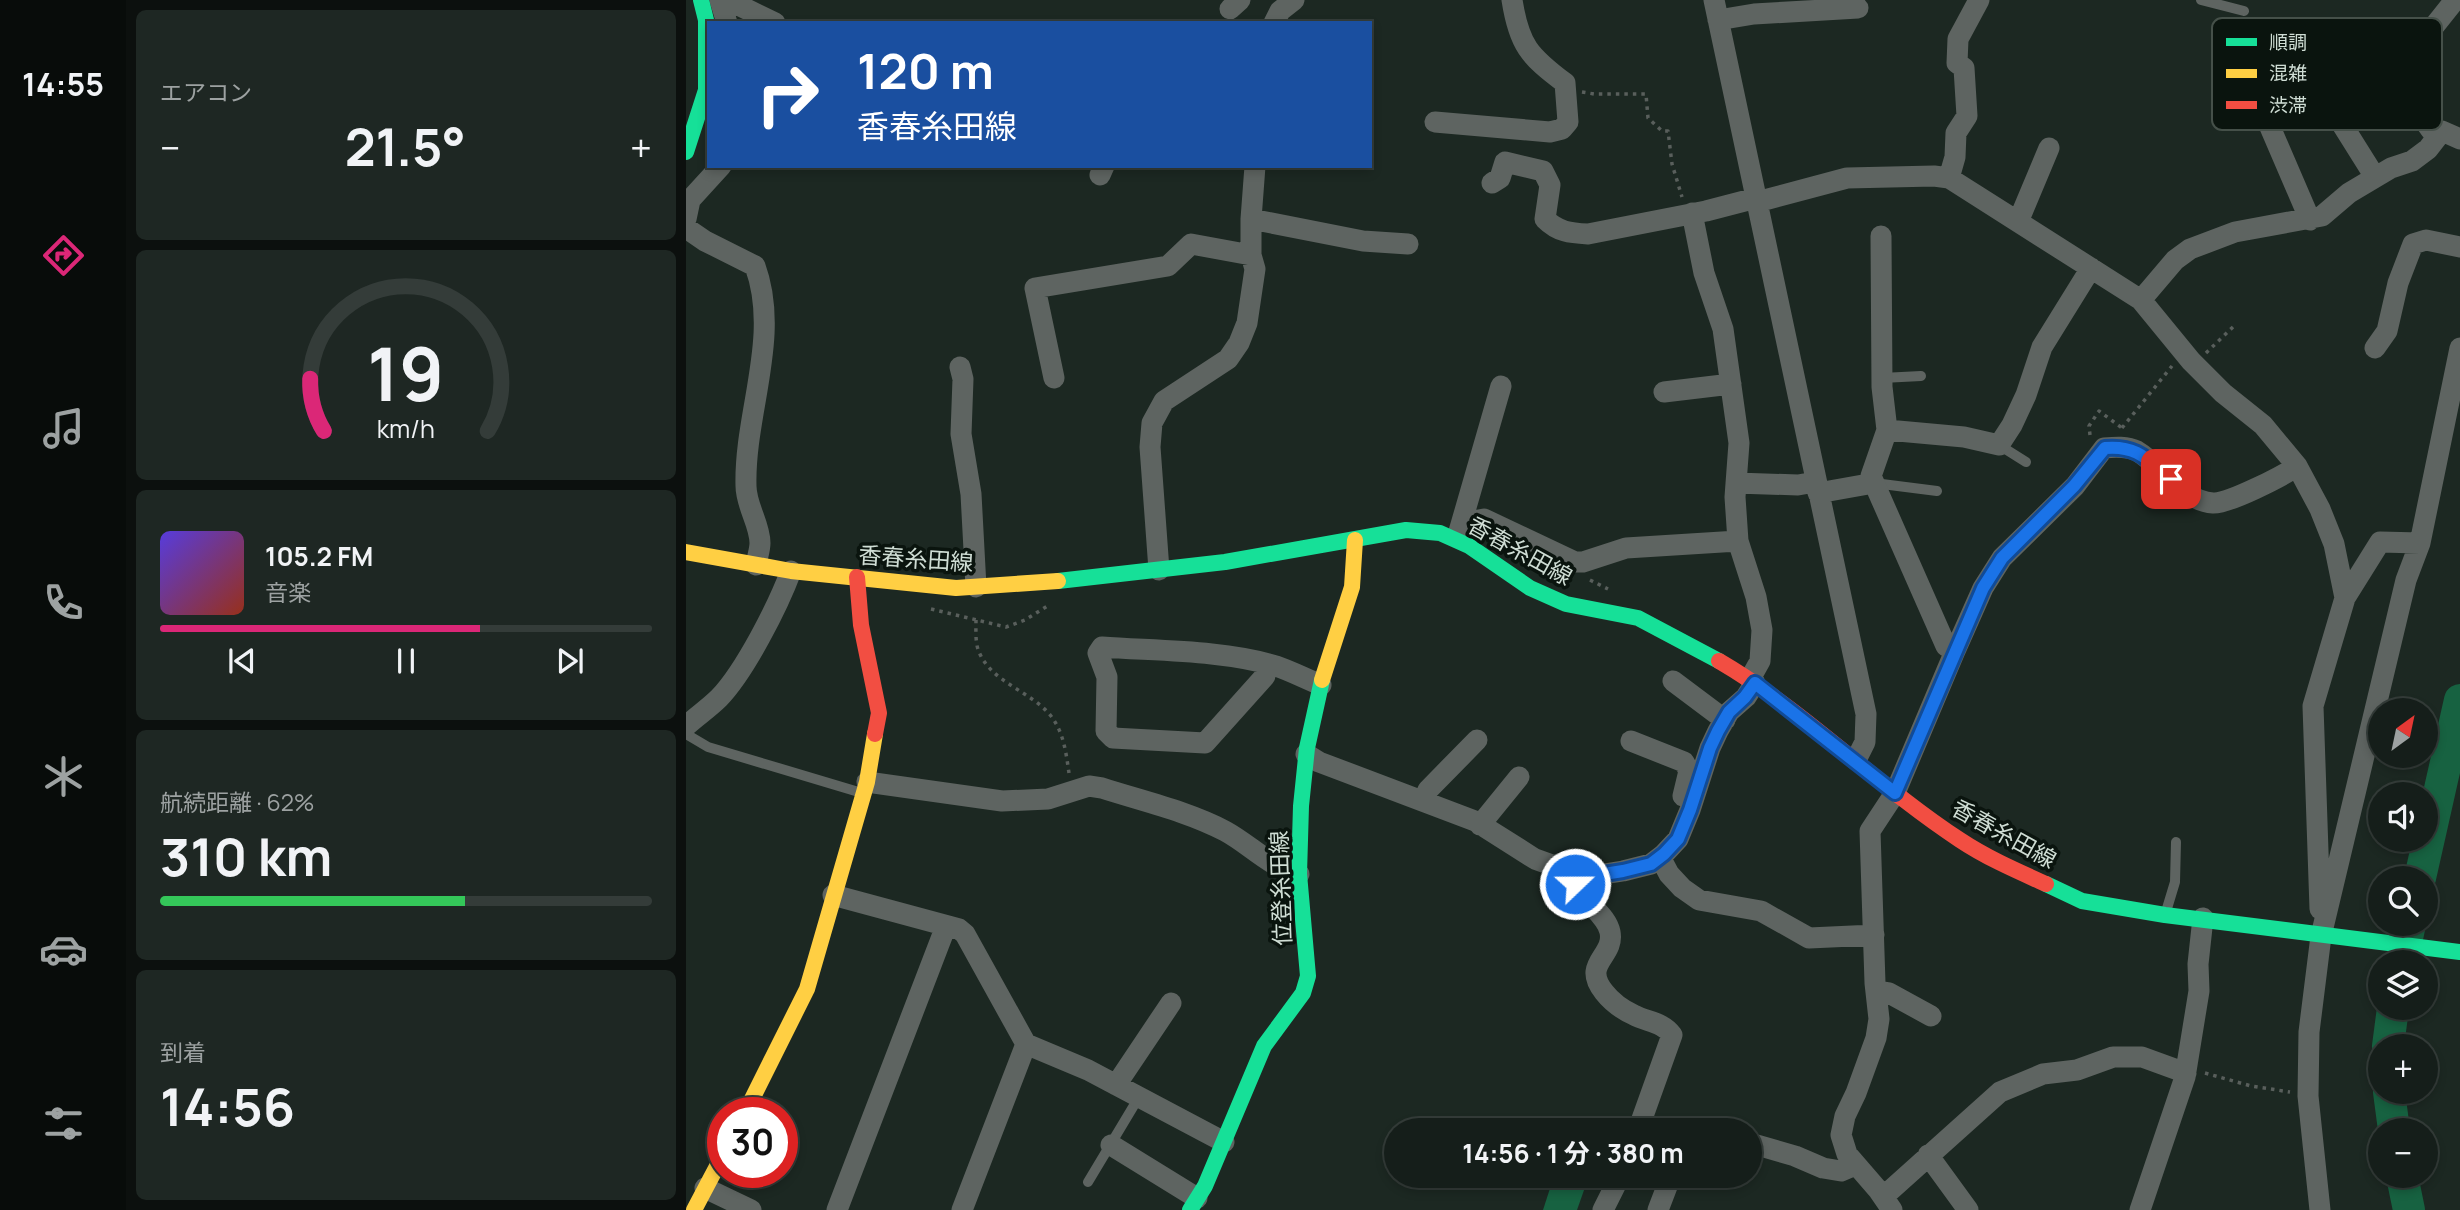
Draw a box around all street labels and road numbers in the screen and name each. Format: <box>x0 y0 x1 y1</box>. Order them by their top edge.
street label: 香春糸田線 <box>1462 508 1579 592</box>
street label: 香春糸田線 <box>858 538 975 578</box>
street label: 香春糸田線 <box>1946 791 2063 875</box>
street label: 位登糸田線 <box>1262 830 1298 946</box>

